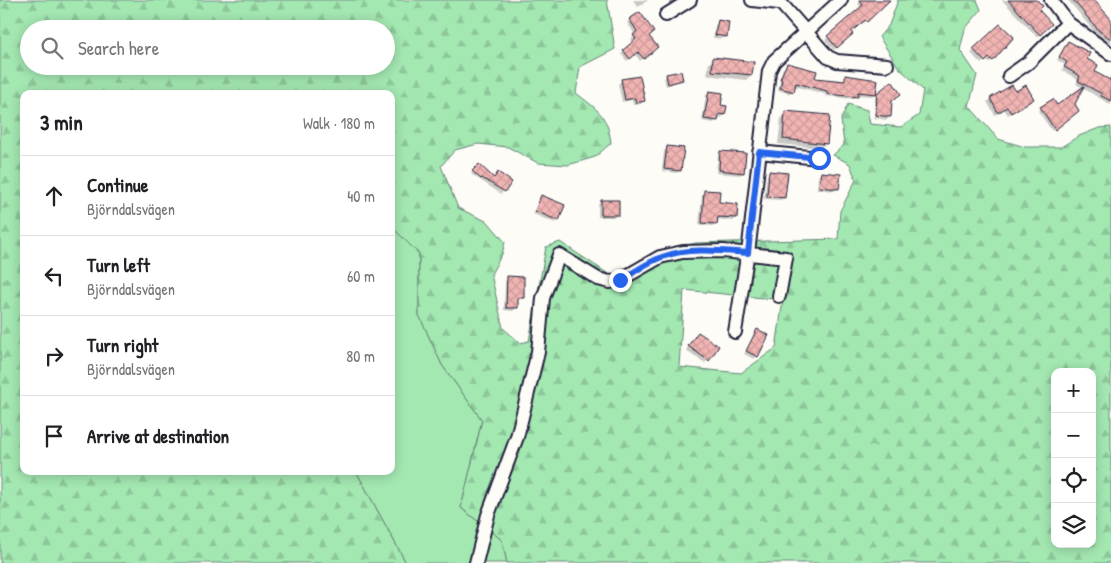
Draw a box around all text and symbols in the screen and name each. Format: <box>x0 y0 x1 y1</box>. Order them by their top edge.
search box <box>20 20 395 75</box>
icon: search <box>38 34 66 62</box>
text: Search here <box>78 35 159 61</box>
text: 3 min <box>40 108 83 137</box>
text: Walk · 180 m <box>303 112 375 134</box>
route start <box>808 147 831 170</box>
text: Continue <box>87 172 148 198</box>
icon: ahead <box>40 182 68 210</box>
text: 40 m <box>347 185 375 207</box>
text: Björndalsvägen <box>87 198 175 220</box>
text: Turn left <box>87 252 150 278</box>
icon: left <box>40 262 68 290</box>
text: 60 m <box>347 265 375 287</box>
route end <box>609 269 632 292</box>
text: Björndalsvägen <box>87 278 175 300</box>
text: Turn right <box>87 332 158 358</box>
icon: right <box>40 342 68 370</box>
text: 80 m <box>346 345 375 367</box>
text: Björndalsvägen <box>87 358 175 380</box>
map controls <box>1051 368 1096 548</box>
button: + <box>1051 368 1096 413</box>
button: − <box>1051 413 1096 458</box>
icon: arrive <box>40 422 68 450</box>
text: Arrive at destination <box>87 423 229 449</box>
button: locate <box>1051 458 1096 503</box>
button: layers <box>1051 503 1096 548</box>

